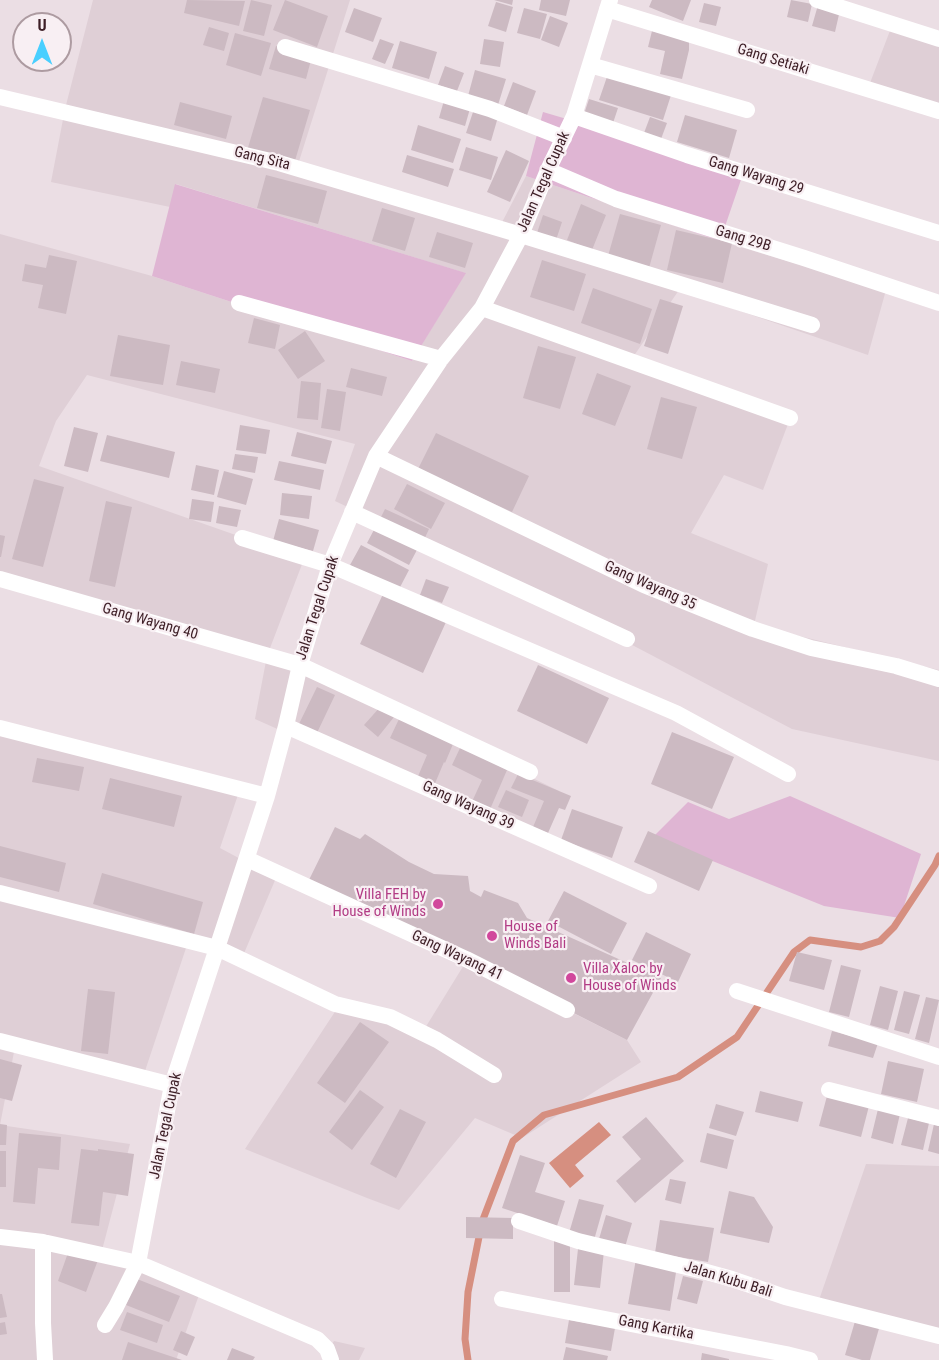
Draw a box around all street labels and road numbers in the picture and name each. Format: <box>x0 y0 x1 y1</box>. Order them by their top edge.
street label: Gang Setiaki <box>735 41 811 79</box>
street label: Jalan Tegal Cupak <box>514 129 574 235</box>
street label: Gang Sita <box>232 143 292 175</box>
street label: Gang Wayang 29 <box>706 153 806 199</box>
street label: Gang 29B <box>713 222 773 256</box>
street label: Jalan Tegal Cupak <box>293 554 343 662</box>
street label: Gang Wayang 35 <box>601 558 699 614</box>
street label: Gang Wayang 40 <box>100 600 200 644</box>
street label: Gang Wayang 39 <box>419 778 517 834</box>
street label: Gang Wayang 41 <box>408 927 506 985</box>
street label: Jalan Tegal Cupak <box>146 1071 186 1181</box>
street label: Jalan Kubu Bali <box>682 1258 774 1302</box>
street label: Gang Kartika <box>617 1312 695 1344</box>

